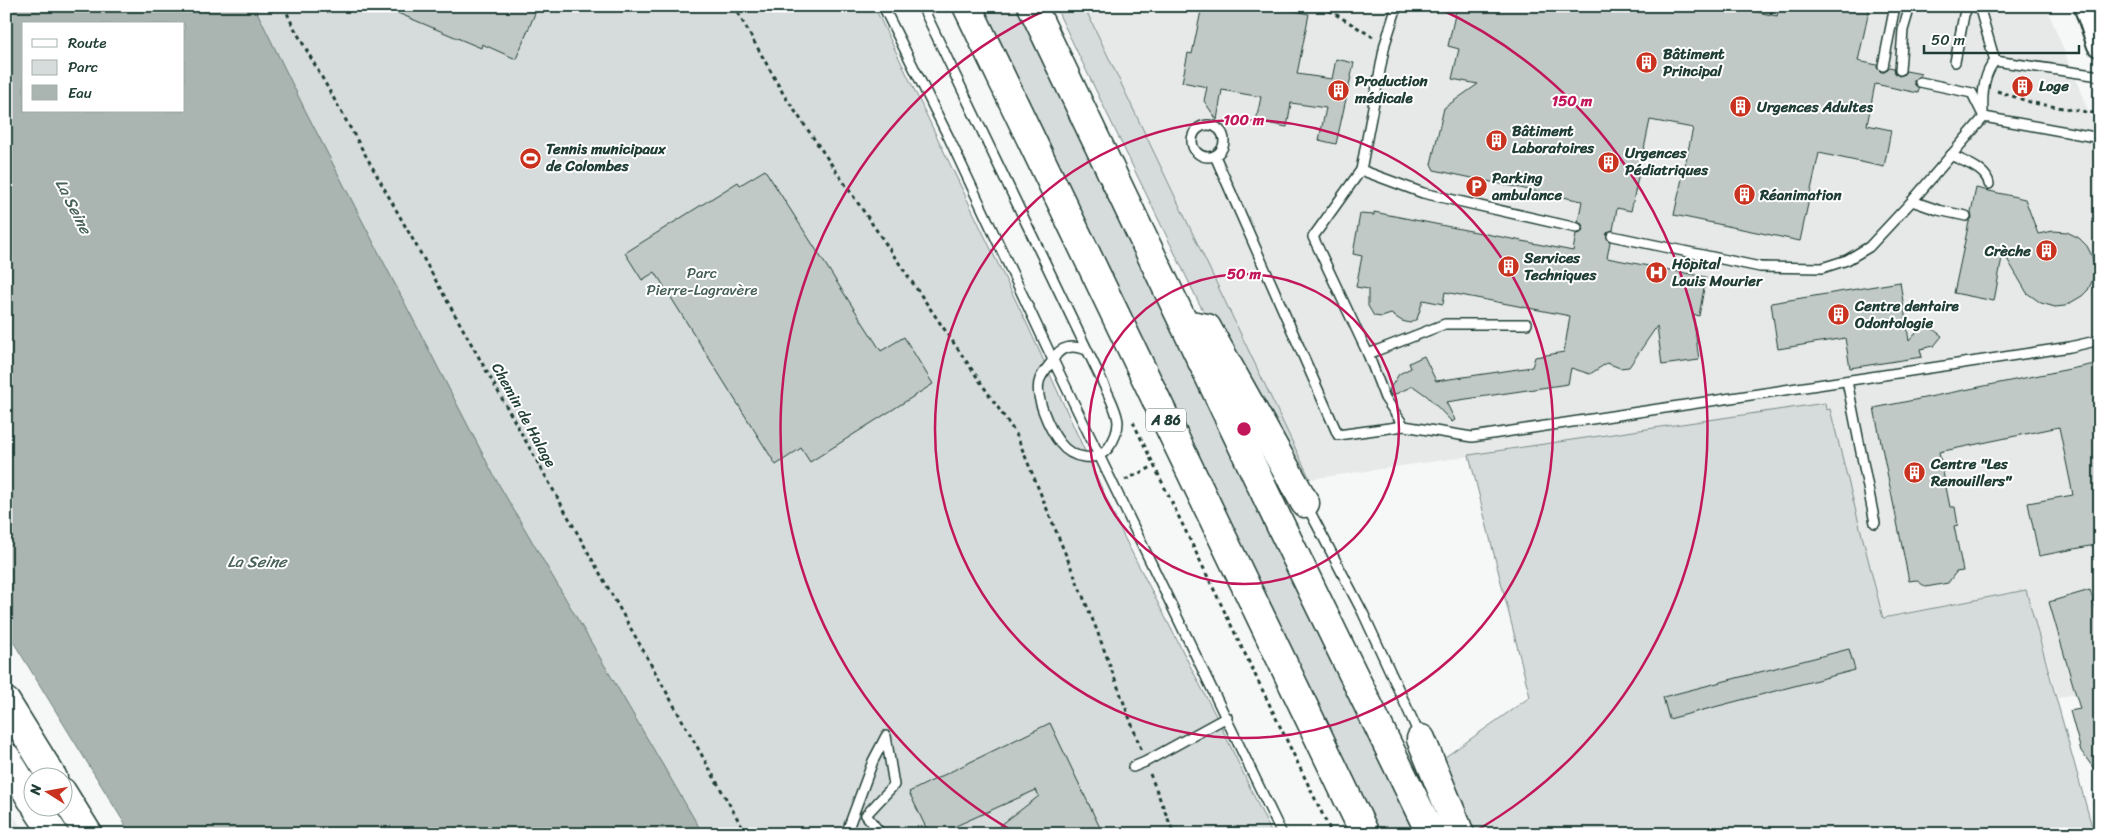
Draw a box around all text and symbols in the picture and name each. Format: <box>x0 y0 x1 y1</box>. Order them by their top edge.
legend <box>22 22 185 112</box>
scale bar <box>1924 22 2078 54</box>
text: 50 m <box>1931 27 1966 53</box>
text: Route <box>68 30 107 56</box>
place label: Bâtiment Principal <box>1663 41 1725 84</box>
building icon: Bâtiment Principal <box>1635 51 1659 75</box>
text: Parc <box>68 54 98 80</box>
place label: Production médicale <box>1354 68 1429 111</box>
place label: Loge <box>2039 73 2069 99</box>
building icon: Loge <box>2011 74 2035 98</box>
building icon: Production médicale <box>1327 78 1351 102</box>
text: Eau <box>68 80 92 106</box>
text: 150 m <box>1552 88 1593 114</box>
place label: Urgences Adultes <box>1757 94 1874 120</box>
building icon: Urgences Adultes <box>1729 95 1753 119</box>
text: 100 m <box>1224 107 1265 133</box>
place label: Bâtiment Laboratoires <box>1512 118 1595 161</box>
building icon: Bâtiment Laboratoires <box>1484 128 1508 152</box>
place label: Tennis municipaux de Colombes <box>546 136 667 179</box>
place label: Urgences Pédiatriques <box>1625 140 1709 183</box>
sports icon: Tennis municipaux de Colombes <box>518 146 542 170</box>
building icon: Urgences Pédiatriques <box>1597 150 1621 174</box>
place label: Parking ambulance <box>1491 165 1562 208</box>
water label: La Seine <box>47 173 101 241</box>
parking icon: Parking ambulance <box>1464 175 1488 199</box>
place label: Réanimation <box>1759 182 1842 208</box>
building icon: Réanimation <box>1732 183 1756 207</box>
place label: Crèche <box>1984 238 2031 264</box>
building icon: Crèche <box>2035 239 2059 263</box>
place label: Services Techniques <box>1523 245 1597 288</box>
place label: Hôpital Louis Mourier <box>1671 251 1764 294</box>
building icon: Services Techniques <box>1496 255 1520 279</box>
park label: Parc Pierre-Lagravère <box>646 260 758 303</box>
text: 50 m <box>1227 261 1262 287</box>
hospital icon: Hôpital Louis Mourier <box>1644 261 1668 285</box>
place label: Centre dentaire Odontologie <box>1854 293 1960 336</box>
building icon: Centre dentaire Odontologie <box>1827 303 1851 327</box>
street label: Chemin de Halage <box>484 358 564 472</box>
road number: A 86 <box>1146 408 1186 432</box>
centre of rings <box>1235 420 1253 438</box>
place label: Centre "Les Renouillers" <box>1930 451 2013 494</box>
building icon: Centre "Les Renouillers" <box>1903 461 1927 485</box>
water label: La Seine <box>227 547 288 576</box>
north arrow <box>22 768 72 818</box>
text: N <box>22 782 49 798</box>

